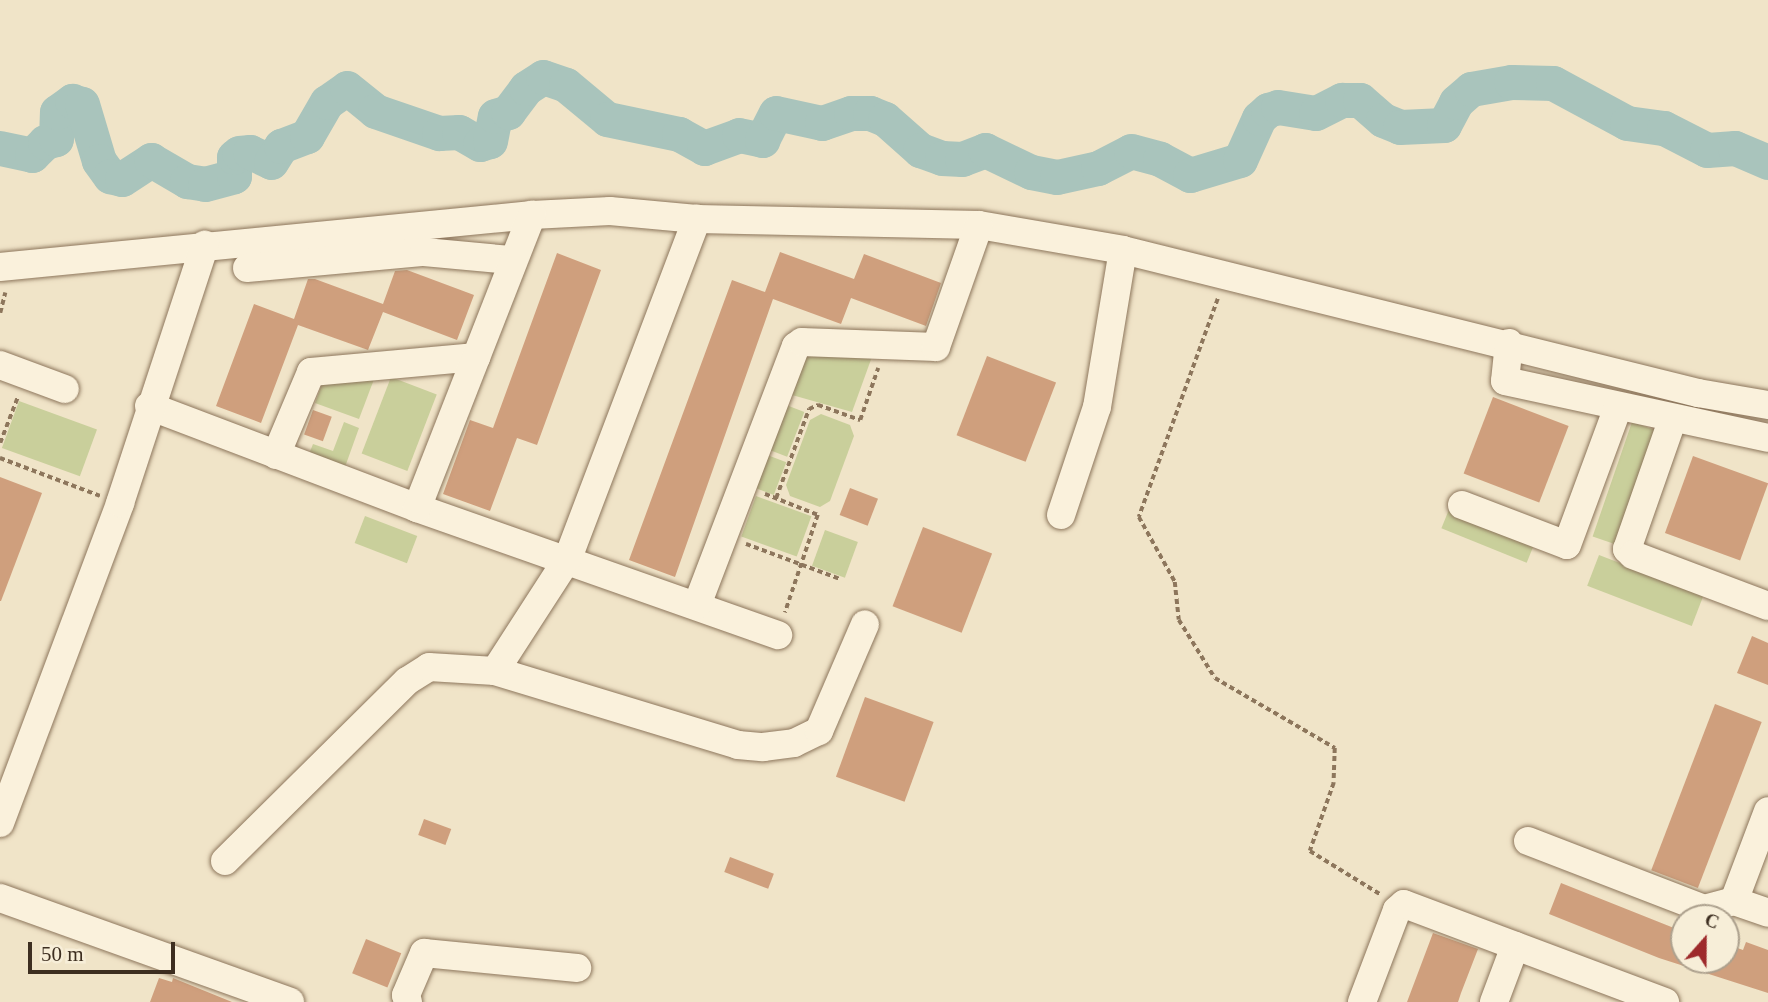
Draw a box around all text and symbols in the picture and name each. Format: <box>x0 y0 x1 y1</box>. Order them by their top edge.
north arrow <box>1670 904 1740 974</box>
text: С <box>1702 909 1722 933</box>
scale bar <box>32 928 178 972</box>
text: 50 m <box>41 942 84 966</box>

